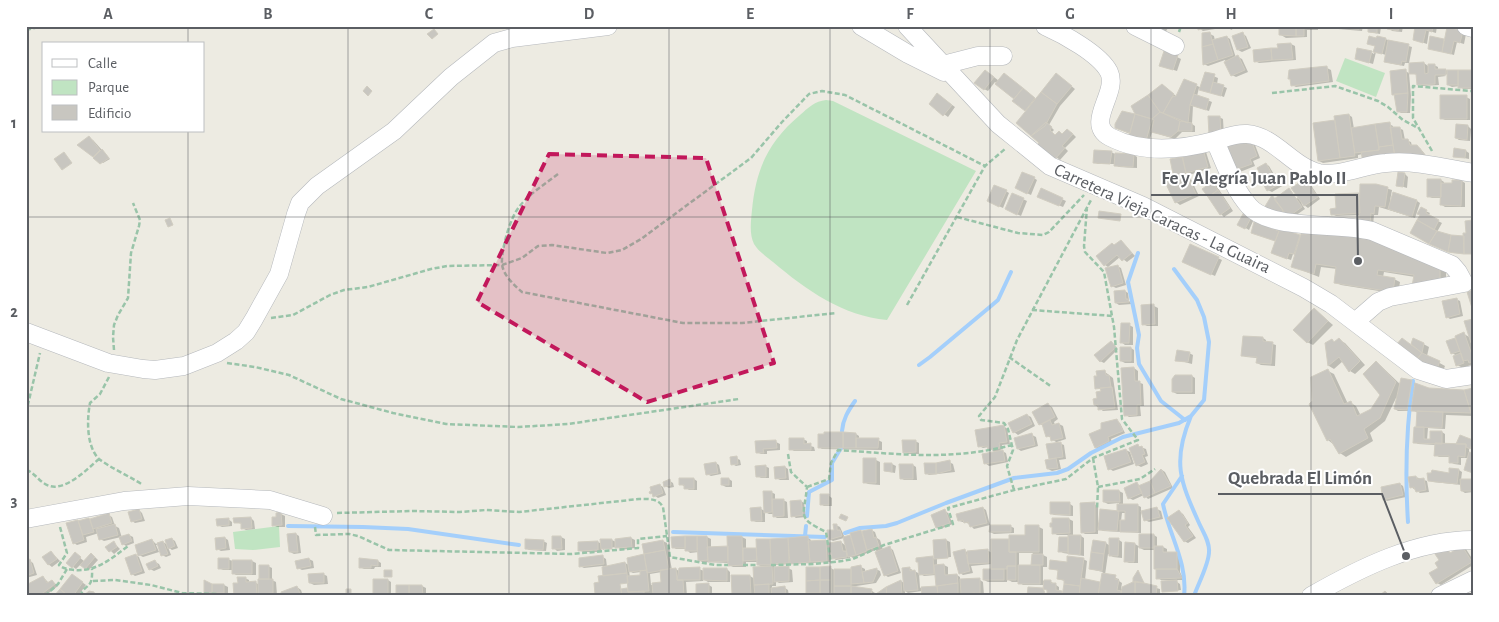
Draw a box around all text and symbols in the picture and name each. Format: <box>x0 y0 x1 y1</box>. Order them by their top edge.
text: A <box>103 6 113 22</box>
text: B <box>263 6 273 22</box>
text: C <box>425 6 434 22</box>
text: D <box>584 6 595 22</box>
text: E <box>746 6 754 22</box>
text: F <box>906 6 914 22</box>
text: G <box>1065 6 1075 22</box>
text: H <box>1225 6 1237 22</box>
text: I <box>1389 6 1393 22</box>
legend <box>42 42 205 132</box>
text: Calle <box>88 56 117 71</box>
text: Parque <box>88 80 129 95</box>
text: Edificio <box>88 106 131 121</box>
text: 1 <box>11 115 17 131</box>
street label: Carretera Vieja Caracas - La Guaira <box>1051 161 1273 277</box>
callout: Fe y Alegría Juan Pablo II <box>1151 161 1357 195</box>
text: Fe y Alegría Juan Pablo II <box>1161 169 1347 188</box>
text: 2 <box>10 304 18 320</box>
callout: Quebrada El Limón <box>1218 460 1382 494</box>
text: Quebrada El Limón <box>1228 469 1372 488</box>
text: 3 <box>11 493 18 509</box>

